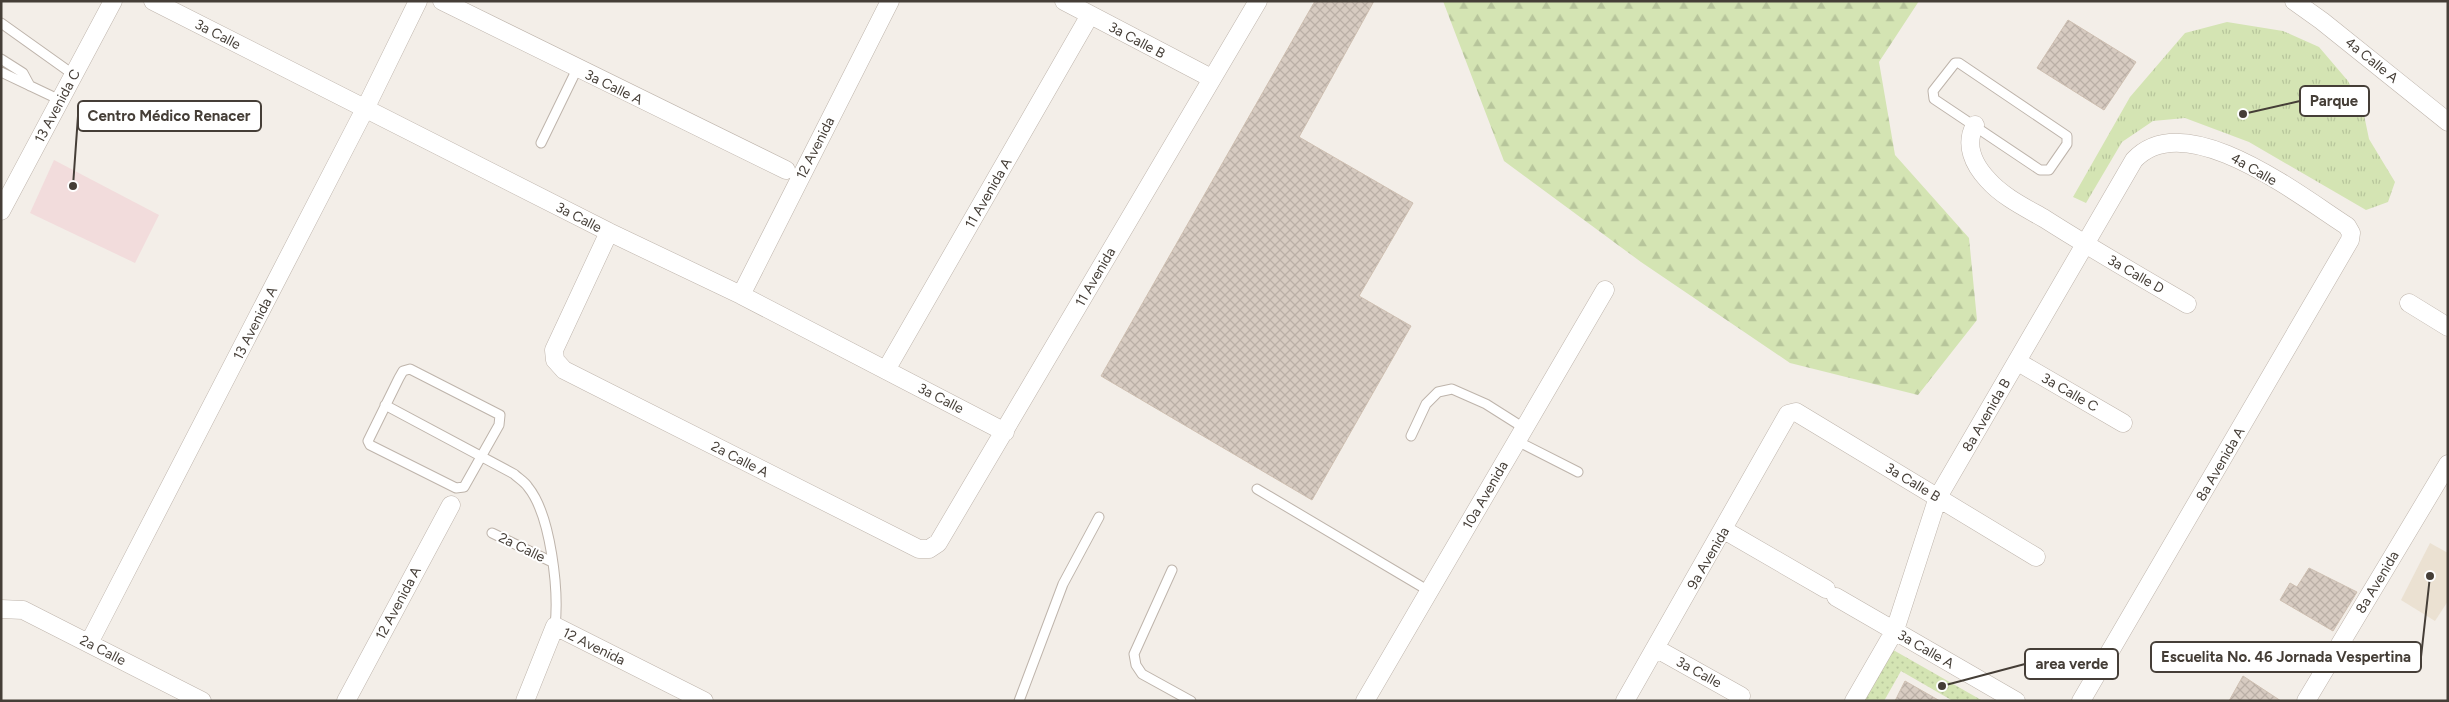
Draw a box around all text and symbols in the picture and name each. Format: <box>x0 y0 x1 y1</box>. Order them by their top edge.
street label: 3a Calle <box>192 16 244 53</box>
street label: 3a Calle B <box>1106 19 1168 62</box>
street label: 4a Calle A <box>2342 34 2402 87</box>
street label: 3a Calle A <box>582 66 646 109</box>
street label: 13 Avenida C <box>31 67 84 146</box>
callout: Parque <box>2300 86 2369 116</box>
text: Parque <box>2310 92 2359 110</box>
callout: Centro Médico Renacer <box>78 101 261 131</box>
text: Centro Médico Renacer <box>88 107 251 125</box>
street label: 12 Avenida <box>793 114 838 182</box>
street label: 4a Calle <box>2228 149 2280 190</box>
street label: 11 Avenida A <box>961 155 1016 231</box>
street label: 3a Calle <box>553 199 605 236</box>
street label: 11 Avenida <box>1072 245 1119 310</box>
street label: 3a Calle D <box>2105 251 2167 297</box>
street label: 13 Avenida A <box>230 283 281 363</box>
street label: 3a Calle C <box>2038 369 2101 415</box>
street label: 8a Avenida B <box>1959 376 2014 455</box>
street label: 3a Calle <box>915 380 967 417</box>
street label: 8a Avenida A <box>2192 424 2249 504</box>
street label: 2a Calle A <box>708 438 772 481</box>
street label: 10a Avenida <box>1459 458 1512 532</box>
street label: 3a Calle B <box>1882 459 1943 505</box>
street label: 9a Avenida <box>1684 524 1733 592</box>
street label: 2a Calle <box>496 529 548 566</box>
street label: 8a Avenida <box>2352 548 2403 617</box>
street label: 12 Avenida A <box>372 563 425 643</box>
street label: 12 Avenida <box>560 624 628 669</box>
street label: 3a Calle A <box>1895 627 1957 673</box>
street label: 2a Calle <box>77 632 129 669</box>
callout: Escuelita No. 46 Jornada Vespertina <box>2151 642 2421 672</box>
text: Escuelita No. 46 Jornada Vespertina <box>2161 648 2411 666</box>
callout: area verde <box>2025 649 2118 679</box>
street label: 3a Calle <box>1673 653 1725 692</box>
text: area verde <box>2036 655 2109 673</box>

